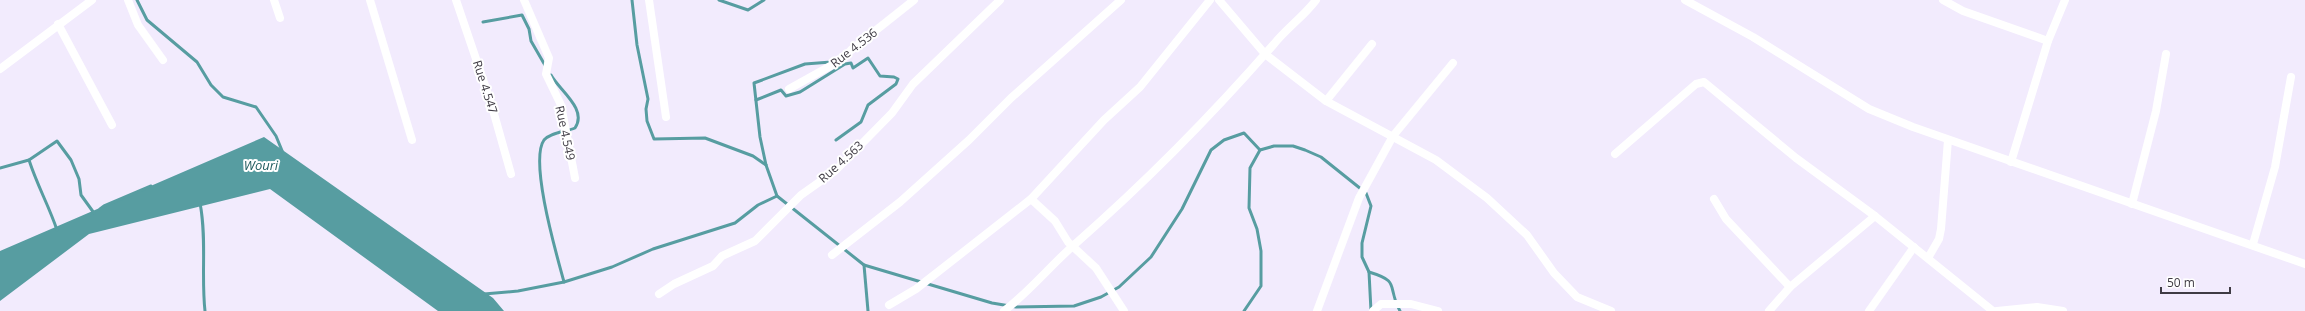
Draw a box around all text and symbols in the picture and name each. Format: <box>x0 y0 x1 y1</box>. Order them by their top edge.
street label: Rue 4.536 <box>827 24 881 71</box>
street label: Rue 4.547 <box>469 58 502 116</box>
street label: Rue 4.549 <box>551 104 580 162</box>
street label: Rue 4.563 <box>814 137 867 186</box>
water label: Wouri <box>244 156 279 174</box>
scale bar <box>2161 269 2230 295</box>
text: 50 m <box>2167 274 2195 291</box>

